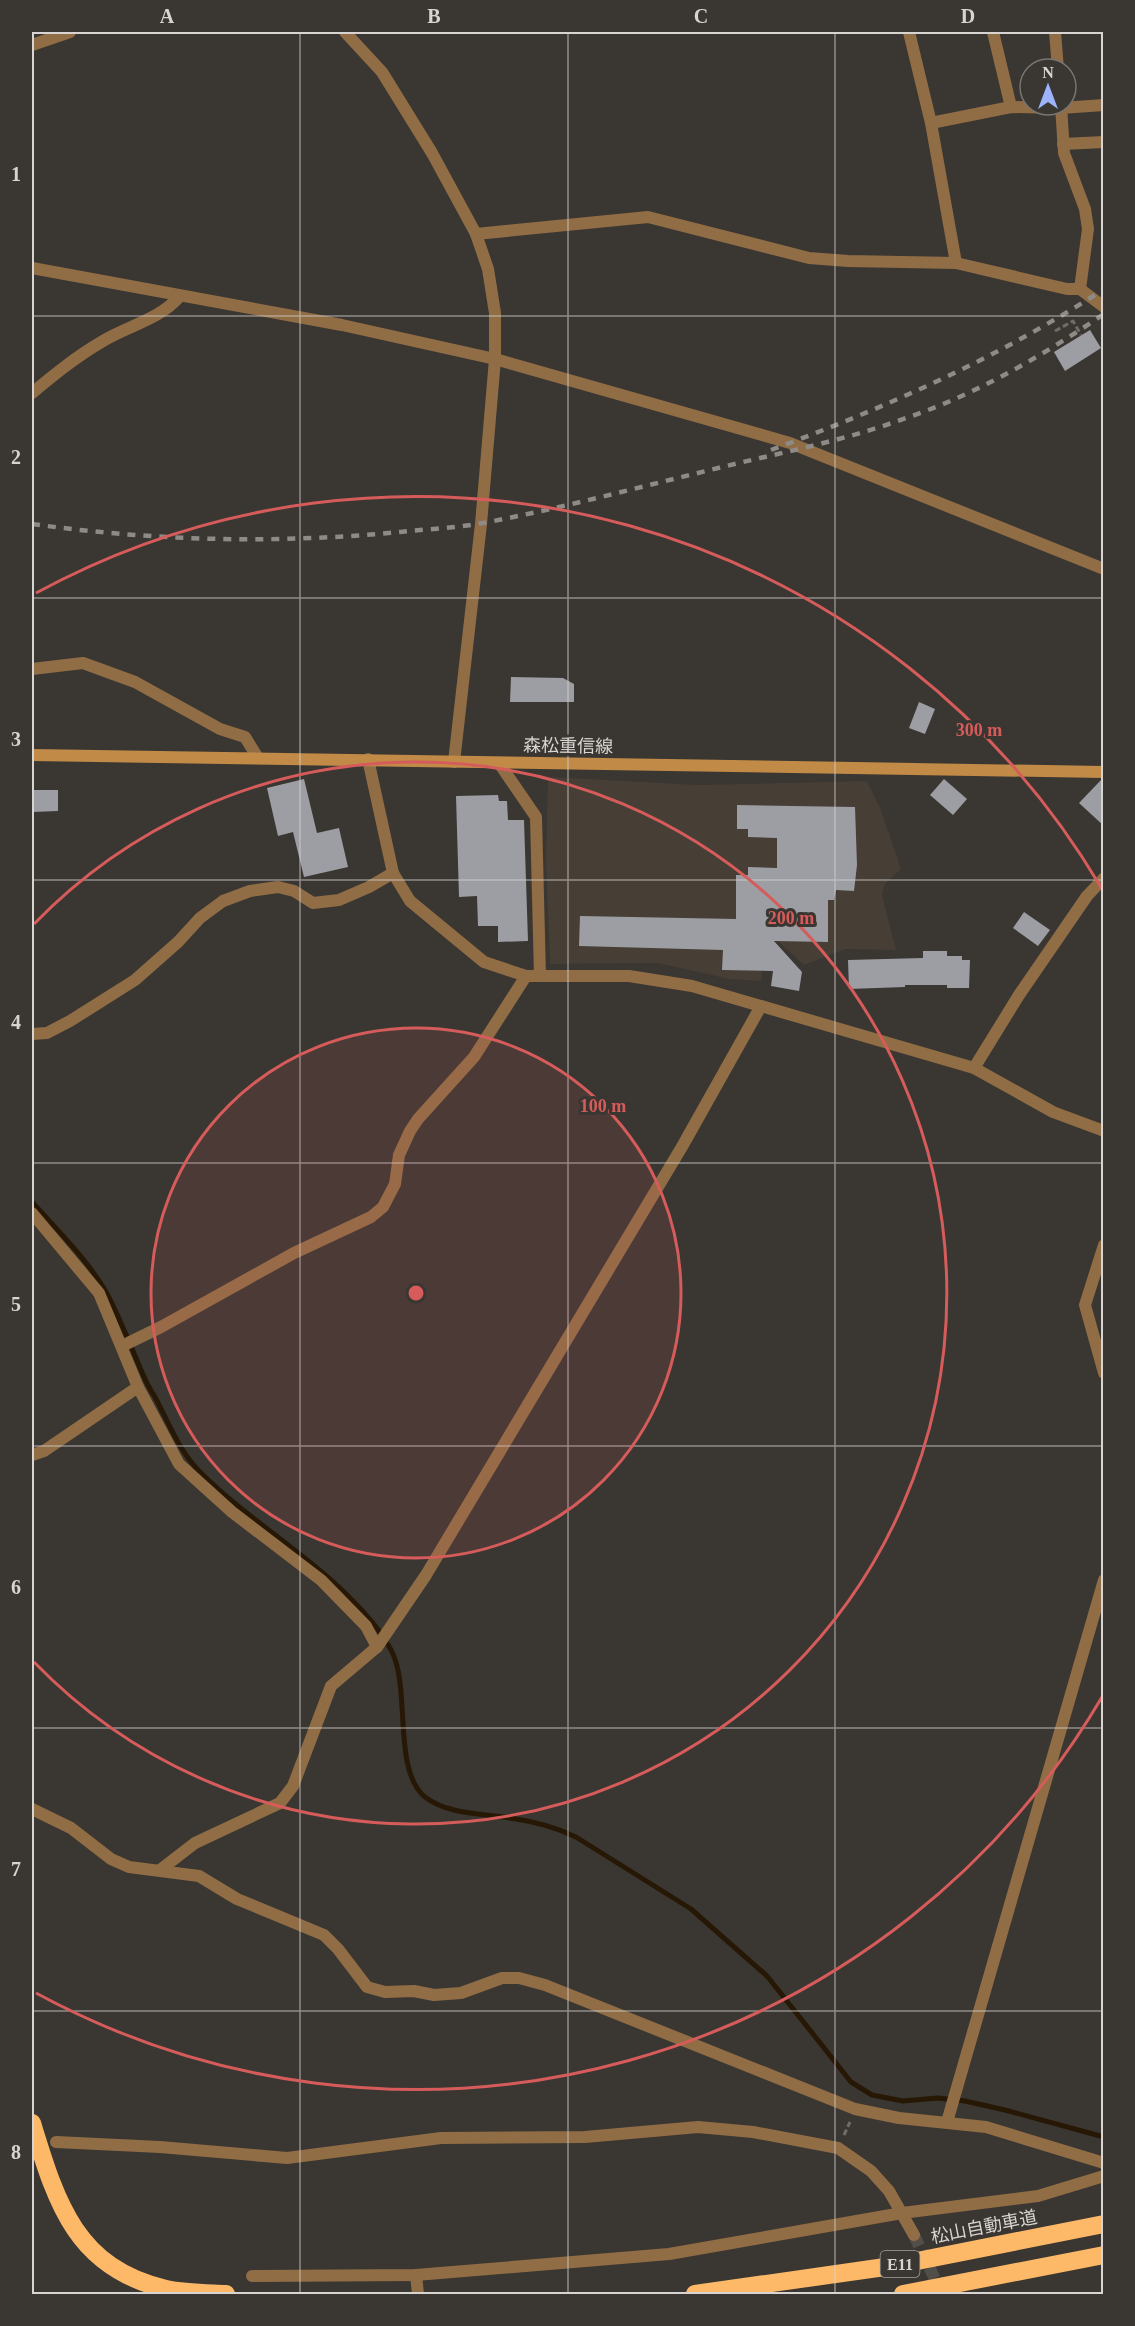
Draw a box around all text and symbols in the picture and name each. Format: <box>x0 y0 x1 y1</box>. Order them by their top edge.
text: A <box>160 5 175 27</box>
text: B <box>427 5 441 27</box>
text: C <box>694 5 708 27</box>
text: D <box>961 5 975 27</box>
north arrow <box>1018 57 1078 117</box>
text: N <box>1042 64 1054 81</box>
text: 1 <box>11 163 21 185</box>
text: 2 <box>11 446 21 468</box>
text: 300 m <box>956 720 1002 740</box>
text: 3 <box>11 728 21 750</box>
street label: 森松重信線 <box>523 735 613 757</box>
text: 200 m <box>768 908 814 928</box>
text: 4 <box>11 1011 21 1033</box>
text: 100 m <box>580 1096 626 1116</box>
centre of rings <box>406 1283 426 1303</box>
text: 5 <box>11 1293 21 1315</box>
text: 6 <box>11 1576 21 1598</box>
text: 7 <box>11 1858 21 1880</box>
text: 8 <box>11 2141 21 2163</box>
street label: 松山自動車道 <box>929 2207 1039 2247</box>
road number: E11 <box>880 2251 920 2277</box>

